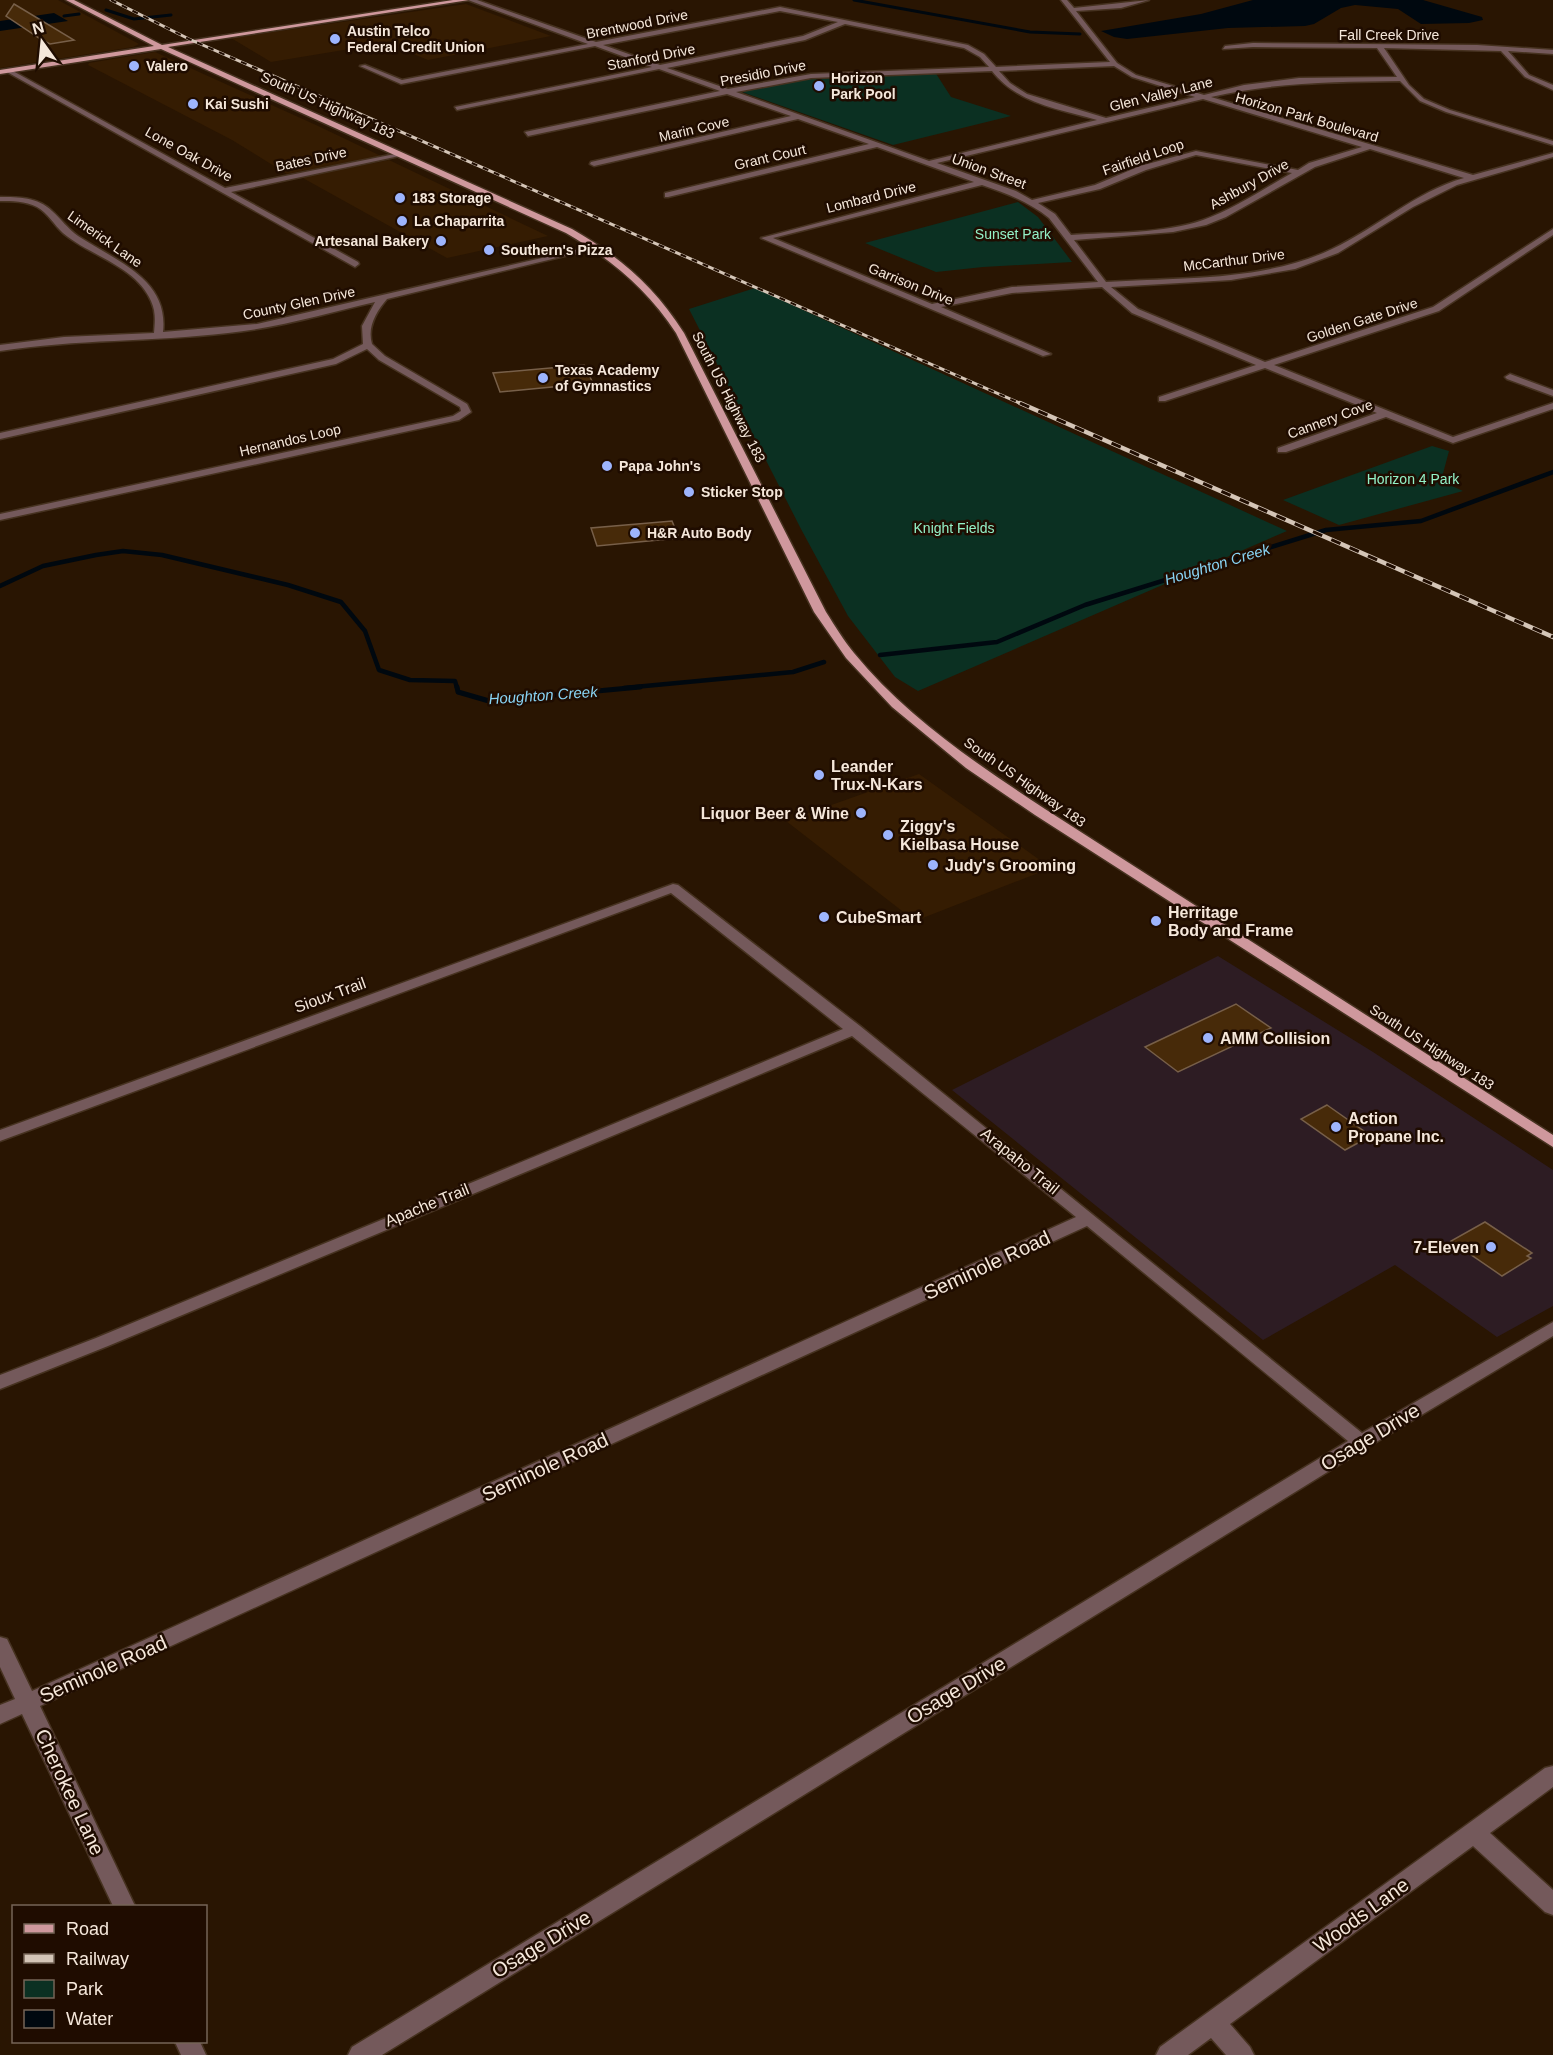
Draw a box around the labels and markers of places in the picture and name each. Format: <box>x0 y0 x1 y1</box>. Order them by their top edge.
place label: Austin Telco Federal Credit Union <box>347 23 485 55</box>
marker: Austin Telco Federal Credit Union <box>328 32 342 46</box>
place label: Valero <box>146 58 188 74</box>
marker: Valero <box>127 59 141 73</box>
place label: Horizon Park Pool <box>831 70 896 102</box>
marker: Horizon Park Pool <box>812 79 826 93</box>
place label: Kai Sushi <box>205 96 269 112</box>
marker: Kai Sushi <box>186 97 200 111</box>
place label: 183 Storage <box>412 190 492 206</box>
marker: 183 Storage <box>393 191 407 205</box>
place label: La Chaparrita <box>414 213 504 229</box>
marker: La Chaparrita <box>395 214 409 228</box>
place label: Artesanal Bakery <box>315 233 429 249</box>
marker: Artesanal Bakery <box>434 234 448 248</box>
place label: Southern's Pizza <box>501 242 613 258</box>
marker: Southern's Pizza <box>482 243 496 257</box>
place label: Texas Academy of Gymnastics <box>555 362 659 394</box>
marker: Texas Academy of Gymnastics <box>536 371 550 385</box>
place label: Papa John's <box>619 458 701 474</box>
marker: Papa John's <box>600 459 614 473</box>
place label: Sticker Stop <box>701 484 783 500</box>
marker: Sticker Stop <box>682 485 696 499</box>
place label: H&R Auto Body <box>647 525 752 541</box>
marker: H&R Auto Body <box>628 526 642 540</box>
place label: Leander Trux-N-Kars <box>831 758 923 793</box>
marker: Leander Trux-N-Kars <box>812 768 826 782</box>
place label: Liquor Beer & Wine <box>701 805 849 822</box>
marker: Liquor Beer & Wine <box>854 806 868 820</box>
place label: Ziggy's Kielbasa House <box>900 818 1019 853</box>
marker: Ziggy's Kielbasa House <box>881 828 895 842</box>
place label: Judy's Grooming <box>945 857 1076 874</box>
marker: Judy's Grooming <box>926 858 940 872</box>
place label: Herritage Body and Frame <box>1168 904 1293 939</box>
place label: CubeSmart <box>836 909 922 926</box>
marker: CubeSmart <box>817 910 831 924</box>
marker: Herritage Body and Frame <box>1149 914 1163 928</box>
place label: AMM Collision <box>1220 1030 1330 1047</box>
marker: AMM Collision <box>1201 1031 1215 1045</box>
place label: Action Propane Inc. <box>1348 1110 1444 1145</box>
marker: Action Propane Inc. <box>1329 1120 1343 1134</box>
place label: 7-Eleven <box>1413 1239 1479 1256</box>
marker: 7-Eleven <box>1484 1240 1498 1254</box>

